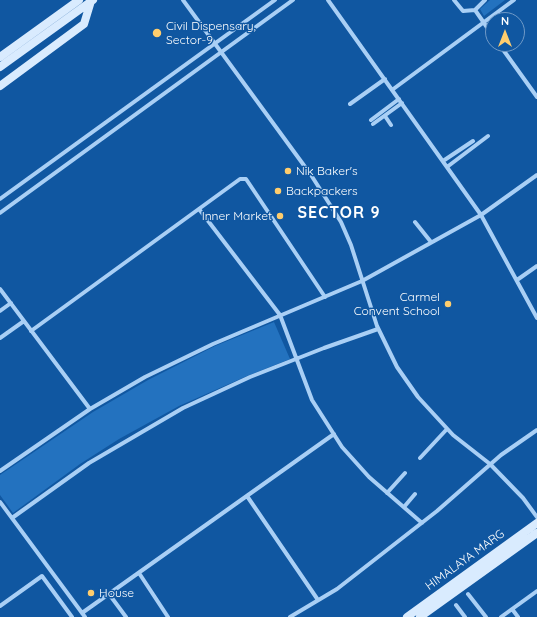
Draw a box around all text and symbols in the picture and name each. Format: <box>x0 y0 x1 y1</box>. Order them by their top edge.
north arrow <box>485 12 525 52</box>
text: N <box>501 14 509 28</box>
place label: Civil Dispensary, Sector-9 <box>166 19 256 47</box>
marker: Civil Dispensary, Sector-9 <box>151 27 163 39</box>
place label: Nik Baker's <box>296 164 358 178</box>
marker: Nik Baker's <box>283 166 293 176</box>
place label: Backpackers <box>286 184 358 198</box>
marker: Backpackers <box>273 186 283 196</box>
district label: SECTOR 9 <box>297 203 381 223</box>
place label: Inner Market <box>202 209 272 223</box>
marker: Inner Market <box>275 211 285 221</box>
place label: Carmel Convent School <box>354 290 440 318</box>
marker: Carmel Convent School <box>443 299 453 309</box>
street label: HIMALAYA MARG <box>423 527 507 593</box>
place label: House <box>99 586 134 600</box>
marker: House <box>86 588 96 598</box>

